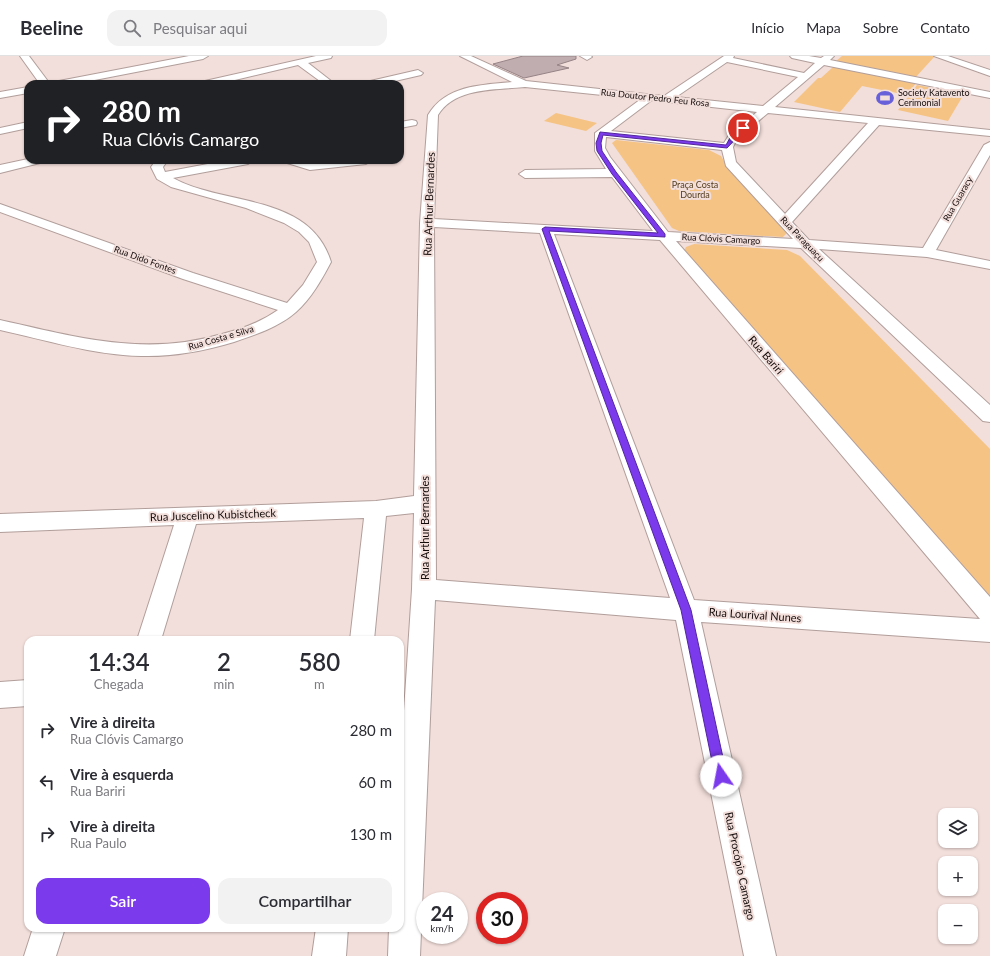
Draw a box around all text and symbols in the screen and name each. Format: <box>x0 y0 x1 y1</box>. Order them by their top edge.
search box <box>107 10 387 46</box>
text: Beeline <box>20 16 83 39</box>
icon: search <box>121 17 143 39</box>
text: Pesquisar aqui <box>153 19 247 37</box>
text: Início <box>751 19 784 36</box>
text: Mapa <box>806 19 841 36</box>
text: Sobre <box>863 19 898 36</box>
text: Contato <box>920 19 970 36</box>
street label: Rua Doutor Pedro Feu Rosa <box>600 86 710 109</box>
place label: Society Katavento Cerimonial <box>898 87 970 108</box>
sports icon: Society Katavento Cerimonial <box>875 88 895 108</box>
text: 280 m <box>102 94 181 128</box>
icon: right <box>36 96 88 148</box>
pin <box>726 111 760 145</box>
icon: arrive <box>732 117 754 139</box>
text: Rua Clóvis Camargo <box>102 128 259 150</box>
street label: Rua Arthur Bernardes <box>420 152 437 256</box>
street label: Rua Guaracy <box>940 174 975 223</box>
park label: Praça Costa Dourda <box>672 179 718 200</box>
street label: Rua Paraguaçu <box>778 214 827 263</box>
street label: Rua Clóvis Camargo <box>681 231 761 246</box>
street label: Rua Dido Fontes <box>113 243 178 276</box>
street label: Rua Costa e Silva <box>187 323 255 352</box>
street label: Rua Bariri <box>746 333 787 377</box>
street label: Rua Arthur Bernardes <box>418 476 431 580</box>
street label: Rua Juscelino Kubistcheck <box>150 506 277 523</box>
street label: Rua Lourival Nunes <box>708 605 802 624</box>
text: 14:34 <box>88 647 150 676</box>
text: 2 <box>217 647 231 676</box>
text: 580 <box>298 647 340 676</box>
text: Chegada <box>94 676 144 692</box>
text: min <box>213 676 235 692</box>
text: m <box>314 676 325 692</box>
text: Vire à direita <box>70 713 155 731</box>
icon: right <box>36 719 58 741</box>
text: 280 m <box>350 721 392 739</box>
text: Rua Clóvis Camargo <box>70 731 184 747</box>
position arrow <box>700 755 742 797</box>
text: Vire à esquerda <box>70 765 174 783</box>
icon: left <box>36 771 58 793</box>
text: 60 m <box>358 773 392 791</box>
text: Rua Bariri <box>70 783 125 799</box>
map controls <box>938 808 978 944</box>
button: layers <box>938 808 978 848</box>
street label: Rua Procópio Camargo <box>723 811 758 921</box>
text: Vire à direita <box>70 817 155 835</box>
icon: right <box>36 823 58 845</box>
text: 130 m <box>350 825 392 843</box>
text: Rua Paulo <box>70 835 127 851</box>
button: + <box>938 856 978 896</box>
button: Sair <box>36 878 210 924</box>
button: Compartilhar <box>218 878 392 924</box>
speed limit sign: 30 <box>476 892 528 944</box>
text: 24 <box>430 901 454 925</box>
button: − <box>938 904 978 944</box>
text: km/h <box>430 922 454 934</box>

